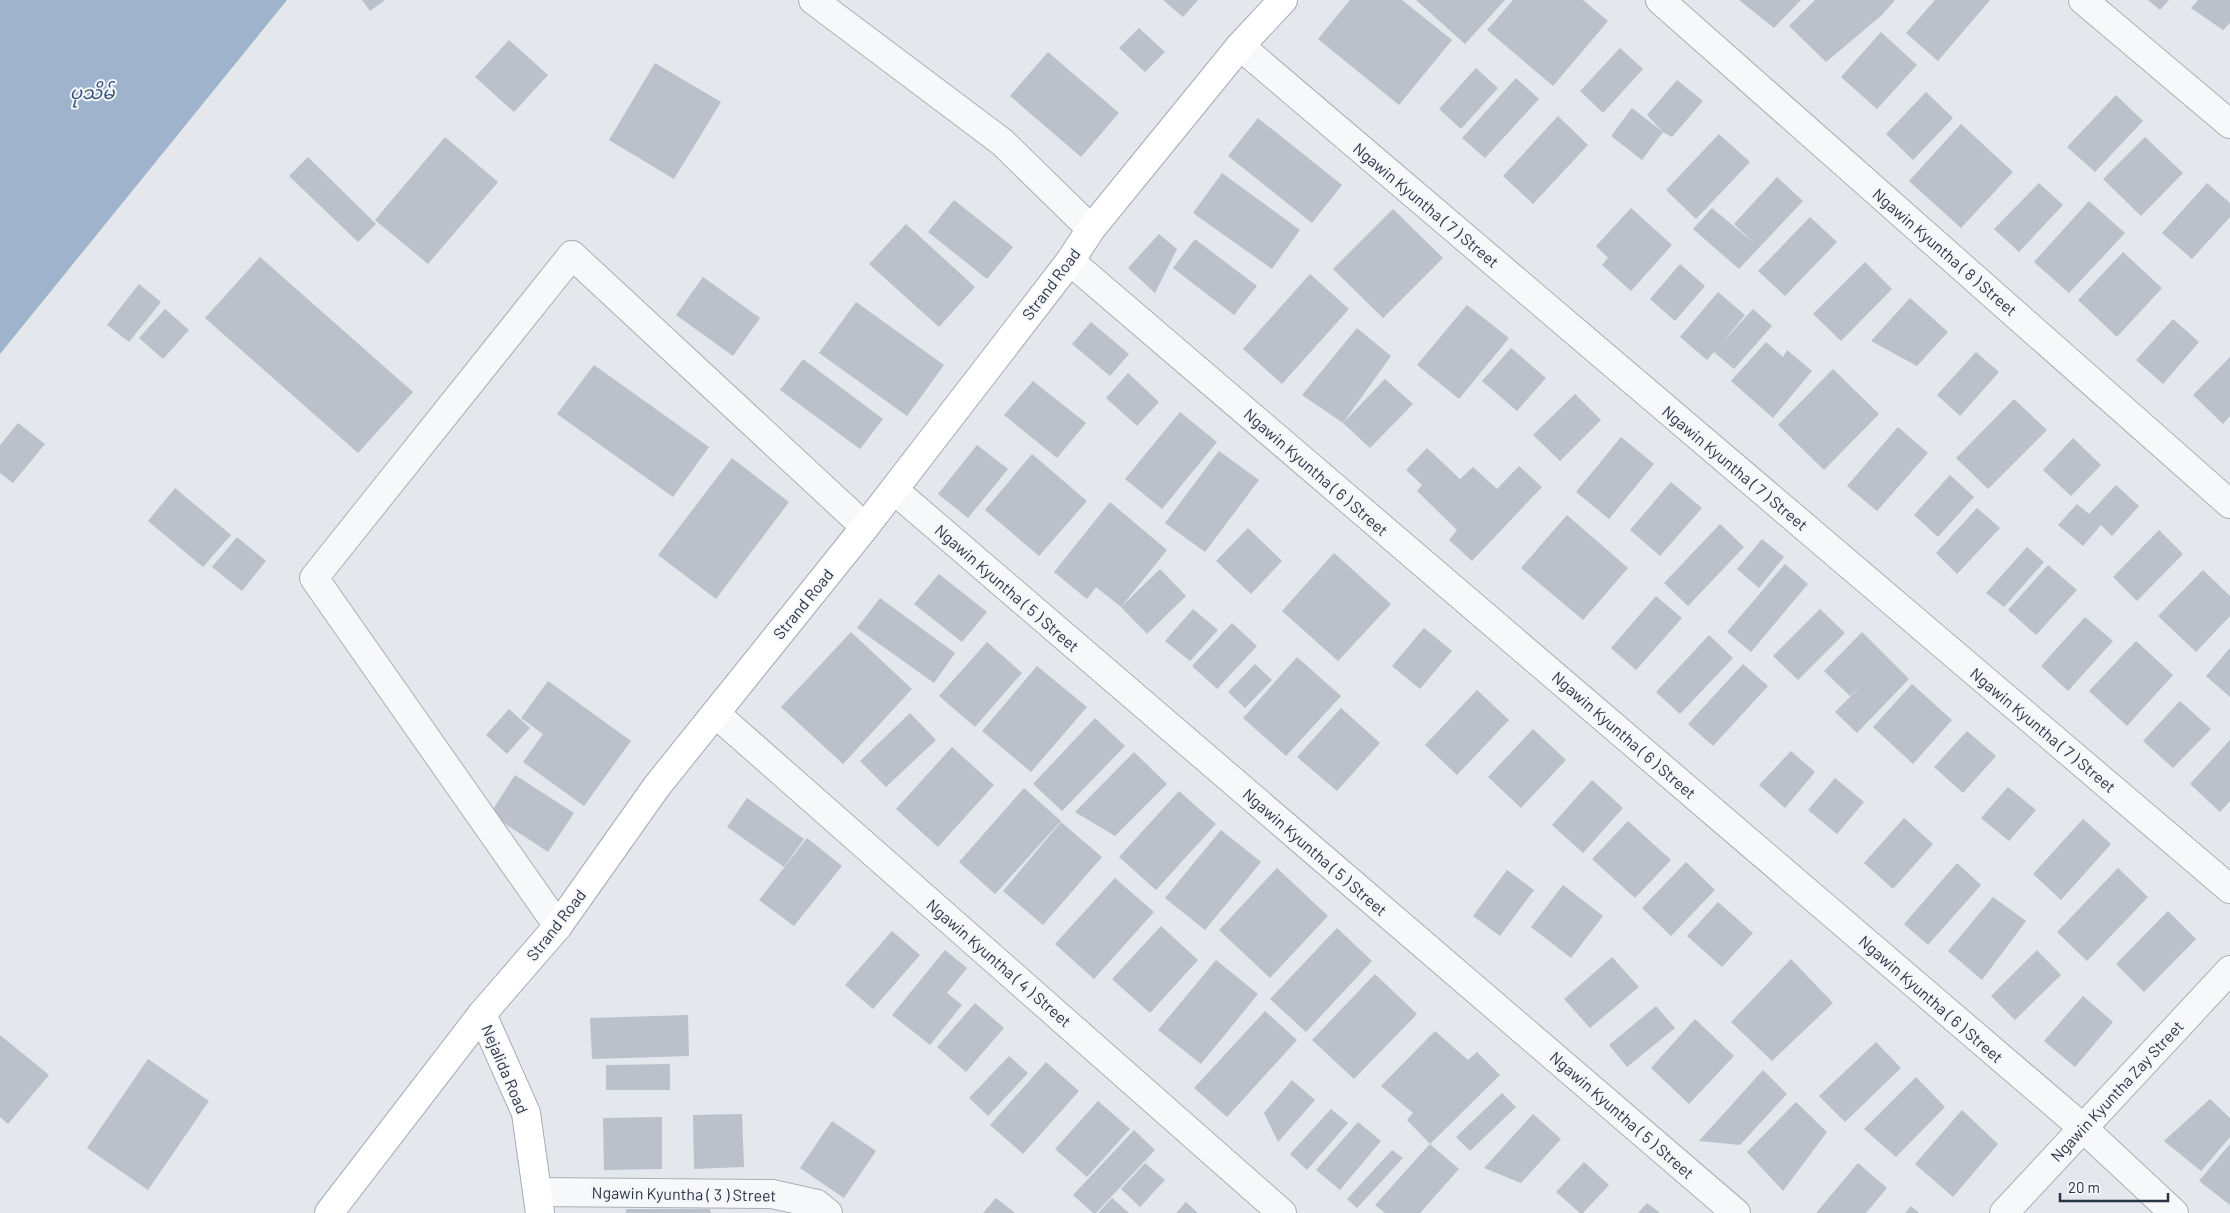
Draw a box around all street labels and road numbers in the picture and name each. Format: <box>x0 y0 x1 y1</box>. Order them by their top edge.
street label: Ngawin Kyuntha ( 7 ) Street <box>1350 138 1503 271</box>
street label: Ngawin Kyuntha ( 8 ) Street <box>1869 184 2021 319</box>
street label: Strand Road <box>1017 244 1084 323</box>
street label: Ngawin Kyuntha ( 7 ) Street <box>1659 401 1812 534</box>
street label: Ngawin Kyuntha ( 6 ) Street <box>1240 404 1392 539</box>
street label: Ngawin Kyuntha ( 5 ) Street <box>931 520 1083 655</box>
street label: Strand Road <box>768 565 837 643</box>
street label: Ngawin Kyuntha ( 7 ) Street <box>1967 663 2120 796</box>
street label: Ngawin Kyuntha ( 6 ) Street <box>1548 667 1700 802</box>
street label: Ngawin Kyuntha ( 5 ) Street <box>1239 784 1391 919</box>
street label: Strand Road <box>522 885 589 964</box>
street label: Ngawin Kyuntha ( 4 ) Street <box>923 895 1075 1031</box>
street label: Ngawin Kyuntha ( 6 ) Street <box>1855 931 2007 1066</box>
street label: Ngawin Kyuntha Zay Street <box>2046 1016 2187 1165</box>
street label: Nejalida Road <box>478 1022 533 1116</box>
street label: Ngawin Kyuntha ( 5 ) Street <box>1546 1047 1698 1182</box>
street label: Ngawin Kyuntha ( 3 ) Street <box>592 1182 776 1205</box>

